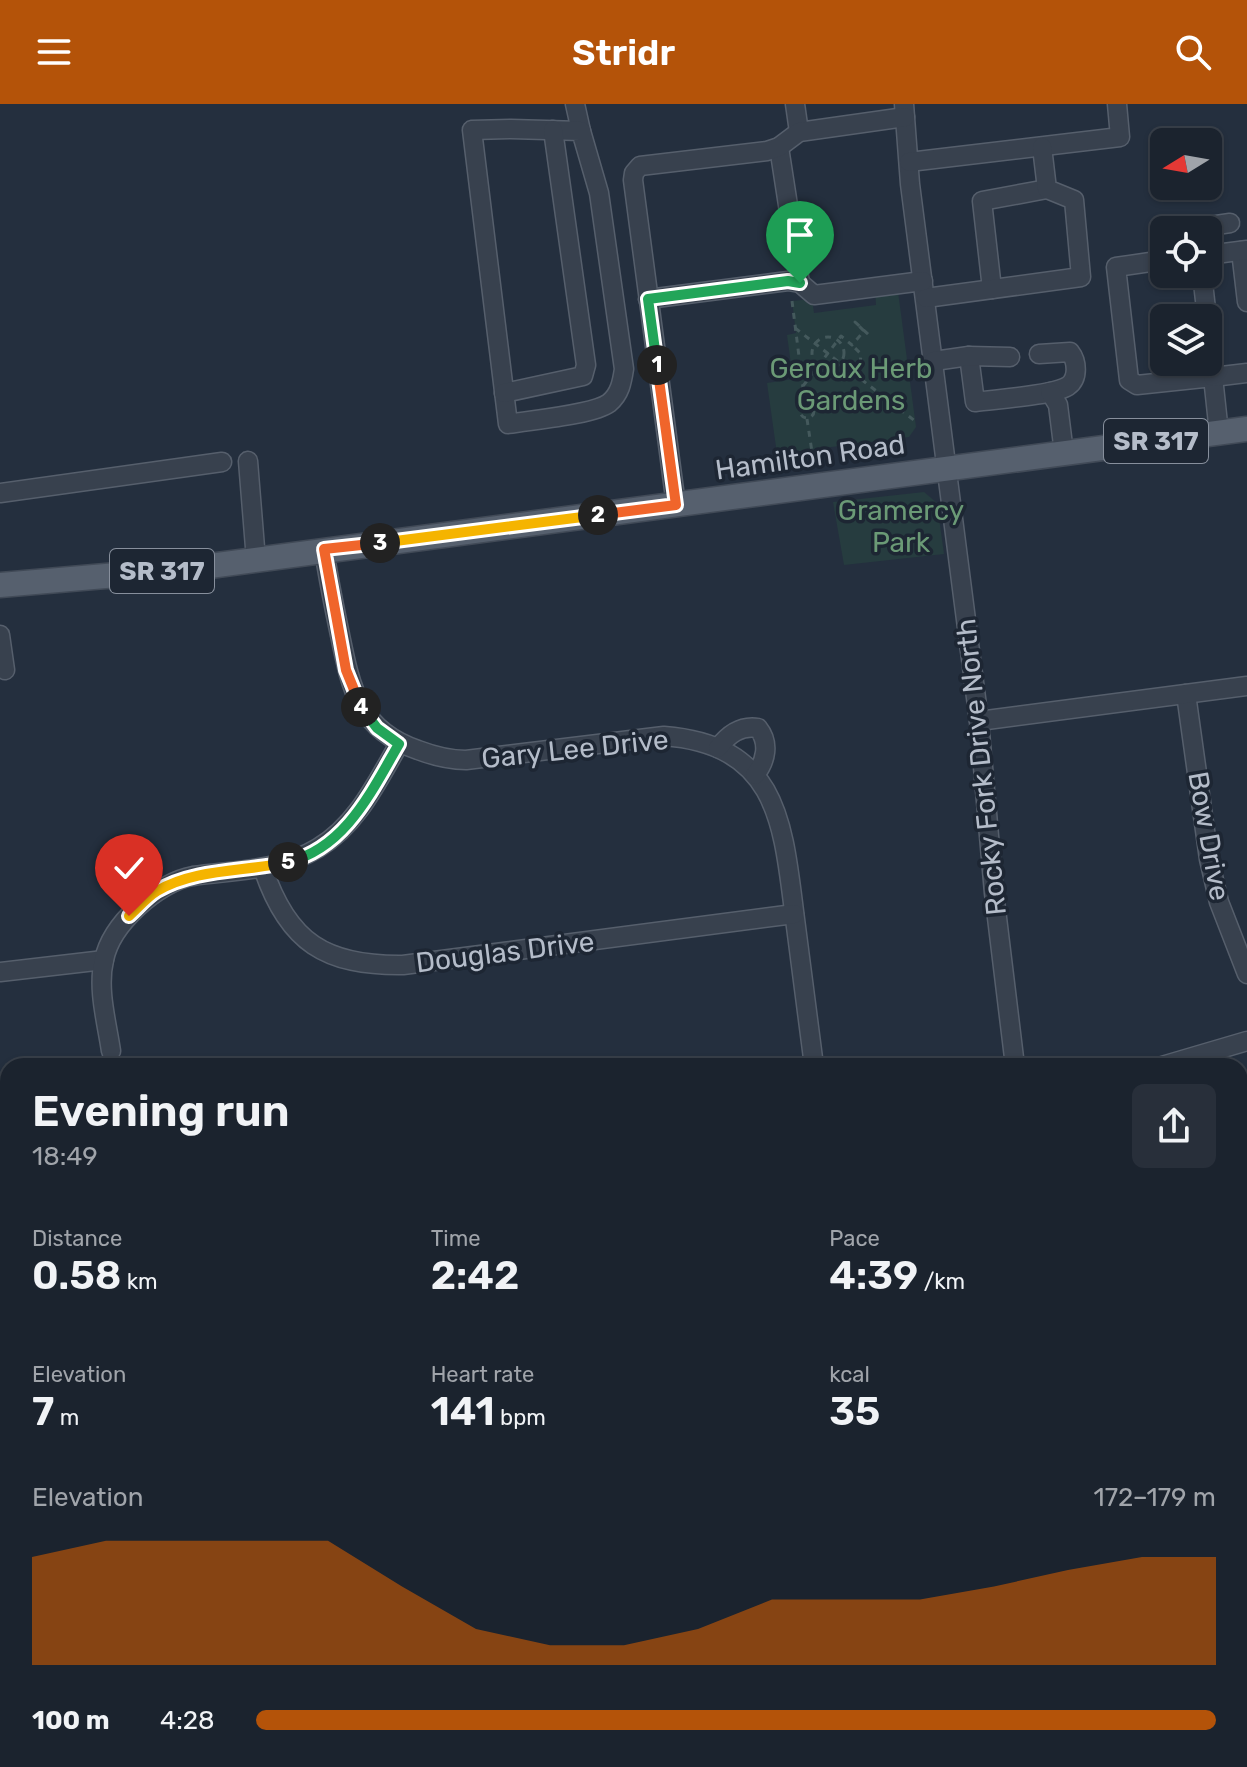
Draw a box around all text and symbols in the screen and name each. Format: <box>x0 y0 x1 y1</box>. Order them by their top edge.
icon: menu <box>32 30 76 74</box>
icon: search <box>1171 30 1215 74</box>
text: Stridr <box>572 31 675 74</box>
north arrow <box>1150 128 1222 200</box>
map controls <box>1150 128 1222 376</box>
pin <box>766 201 834 283</box>
icon: arrive <box>778 213 822 257</box>
button: locate <box>1150 216 1222 288</box>
button: layers <box>1150 304 1222 376</box>
pin: 1 <box>637 345 677 385</box>
text: 1 <box>652 351 662 378</box>
park label: Geroux Herb Gardens <box>770 352 932 417</box>
road number: SR 317 <box>1104 419 1208 463</box>
street label: Hamilton Road <box>713 427 907 487</box>
park label: Gramercy Park <box>838 494 964 559</box>
pin: 2 <box>578 495 618 535</box>
text: 2 <box>591 501 605 528</box>
pin: 3 <box>360 523 400 563</box>
text: 3 <box>373 529 387 556</box>
road number: SR 317 <box>110 549 214 593</box>
street label: Rocky Fork Drive North <box>949 617 1013 917</box>
pin: 4 <box>341 687 381 727</box>
text: 4 <box>353 693 369 720</box>
street label: Gary Lee Drive <box>480 723 670 775</box>
street label: Bow Drive <box>1181 769 1237 903</box>
pin <box>95 834 163 916</box>
pin: 5 <box>268 842 308 882</box>
icon: check <box>107 846 151 890</box>
text: 5 <box>281 848 295 875</box>
street label: Douglas Drive <box>414 925 596 979</box>
button: share <box>1132 1084 1216 1168</box>
text: Evening run <box>32 1085 290 1137</box>
text: 18:49 <box>32 1141 98 1172</box>
text: Distance <box>32 1225 122 1252</box>
text: Time <box>431 1225 481 1252</box>
text: Pace <box>829 1225 880 1252</box>
text: 0.58 <box>32 1252 121 1299</box>
text: 2:42 <box>431 1252 519 1299</box>
text: 4:39 <box>829 1252 918 1299</box>
text: km <box>121 1268 158 1295</box>
text: /km <box>918 1268 965 1295</box>
text: Elevation <box>32 1361 126 1388</box>
text: Heart rate <box>431 1361 534 1388</box>
text: kcal <box>829 1361 870 1388</box>
text: 7 <box>32 1388 54 1435</box>
text: 141 <box>431 1388 495 1435</box>
text: 35 <box>829 1388 880 1435</box>
text: m <box>54 1404 79 1431</box>
text: bpm <box>495 1404 546 1431</box>
text: Elevation <box>32 1482 143 1513</box>
text: 172–179 m <box>1094 1482 1216 1513</box>
text: 100 m <box>32 1705 110 1736</box>
text: 4:28 <box>160 1705 215 1736</box>

